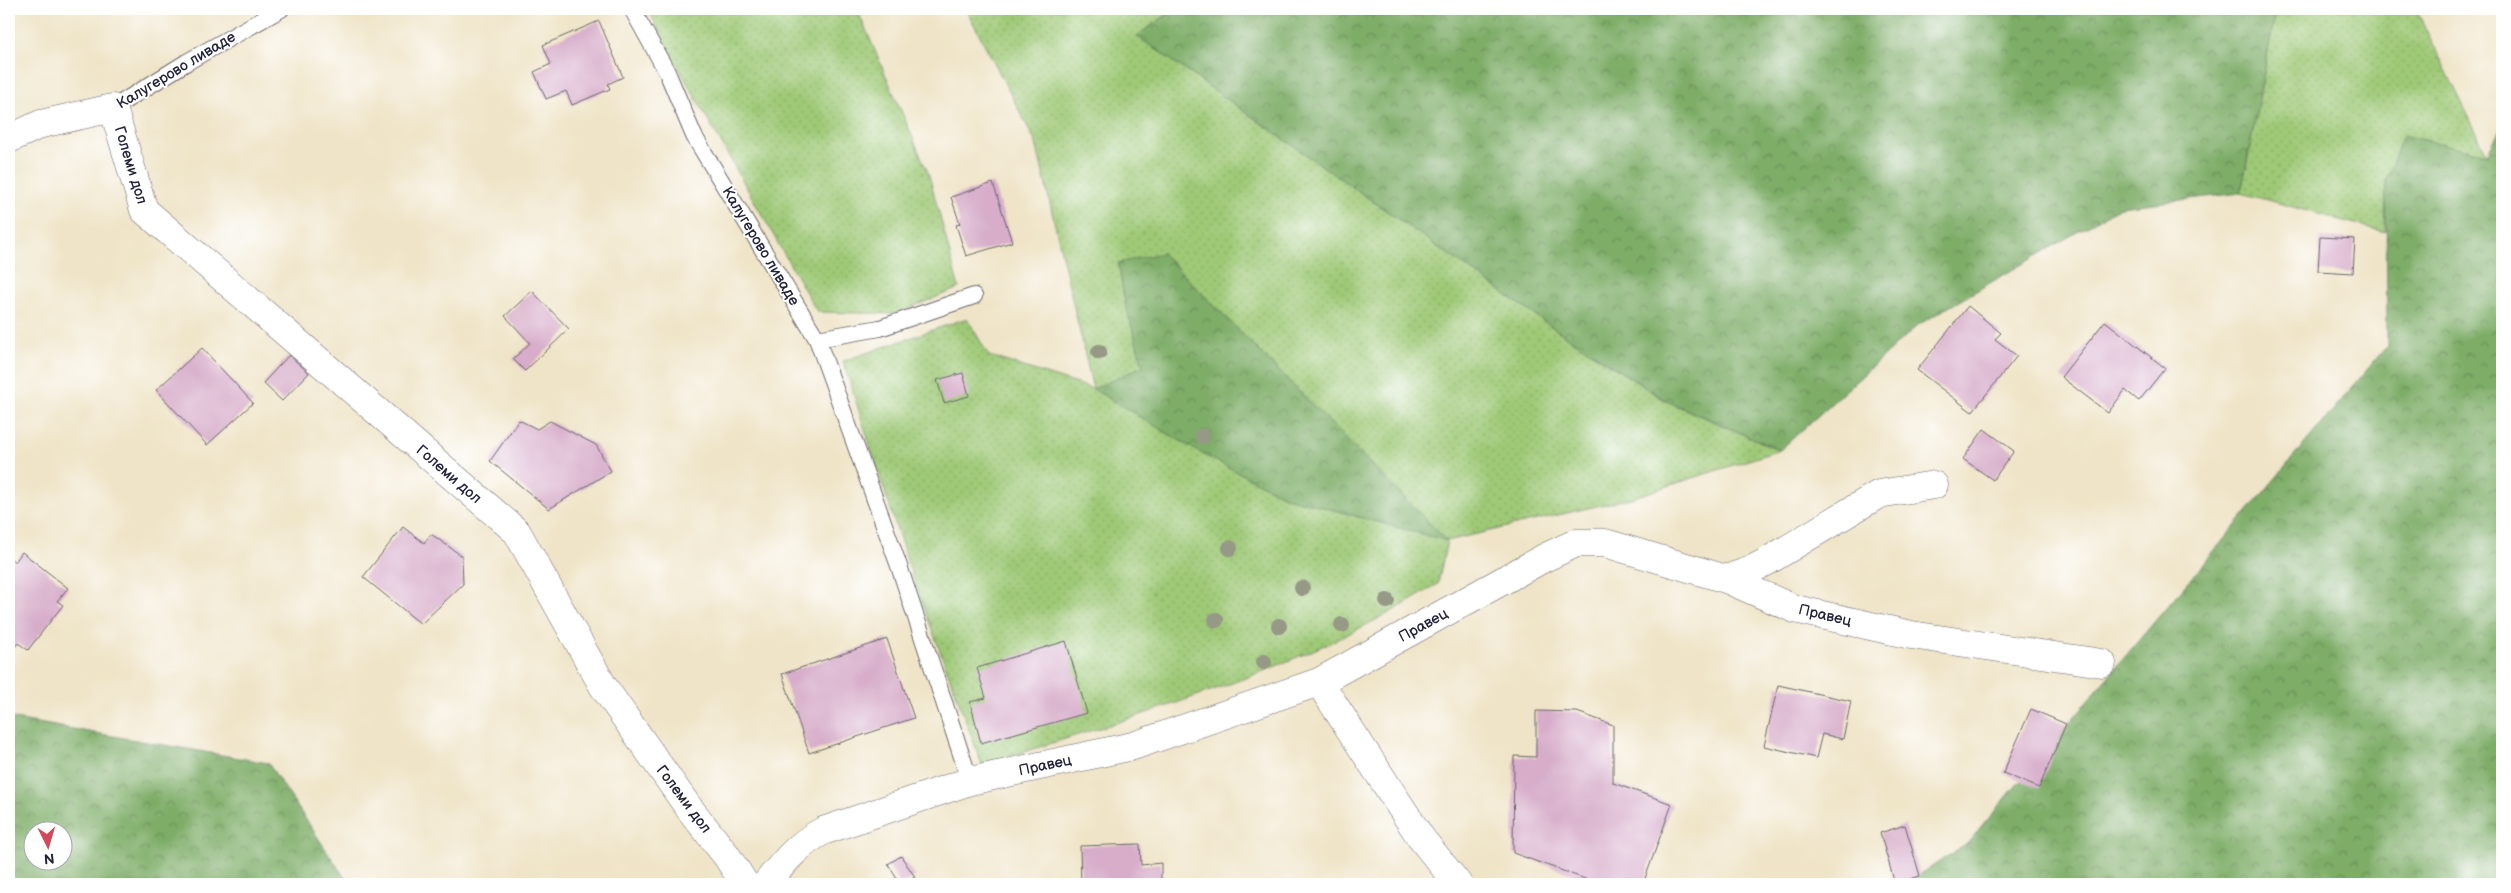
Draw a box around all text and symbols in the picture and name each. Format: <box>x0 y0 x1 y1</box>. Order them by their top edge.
street label: Калугерово ливаде <box>113 27 239 113</box>
street label: Големи дол <box>110 124 151 206</box>
street label: Калугерово ливаде <box>718 183 804 309</box>
street label: Големи дол <box>412 441 485 508</box>
street label: Правец <box>1797 600 1853 631</box>
street label: Правец <box>1395 604 1451 647</box>
street label: Правец <box>1017 751 1073 780</box>
street label: Големи дол <box>652 761 715 837</box>
north arrow <box>22 820 72 870</box>
text: N <box>43 850 55 867</box>

